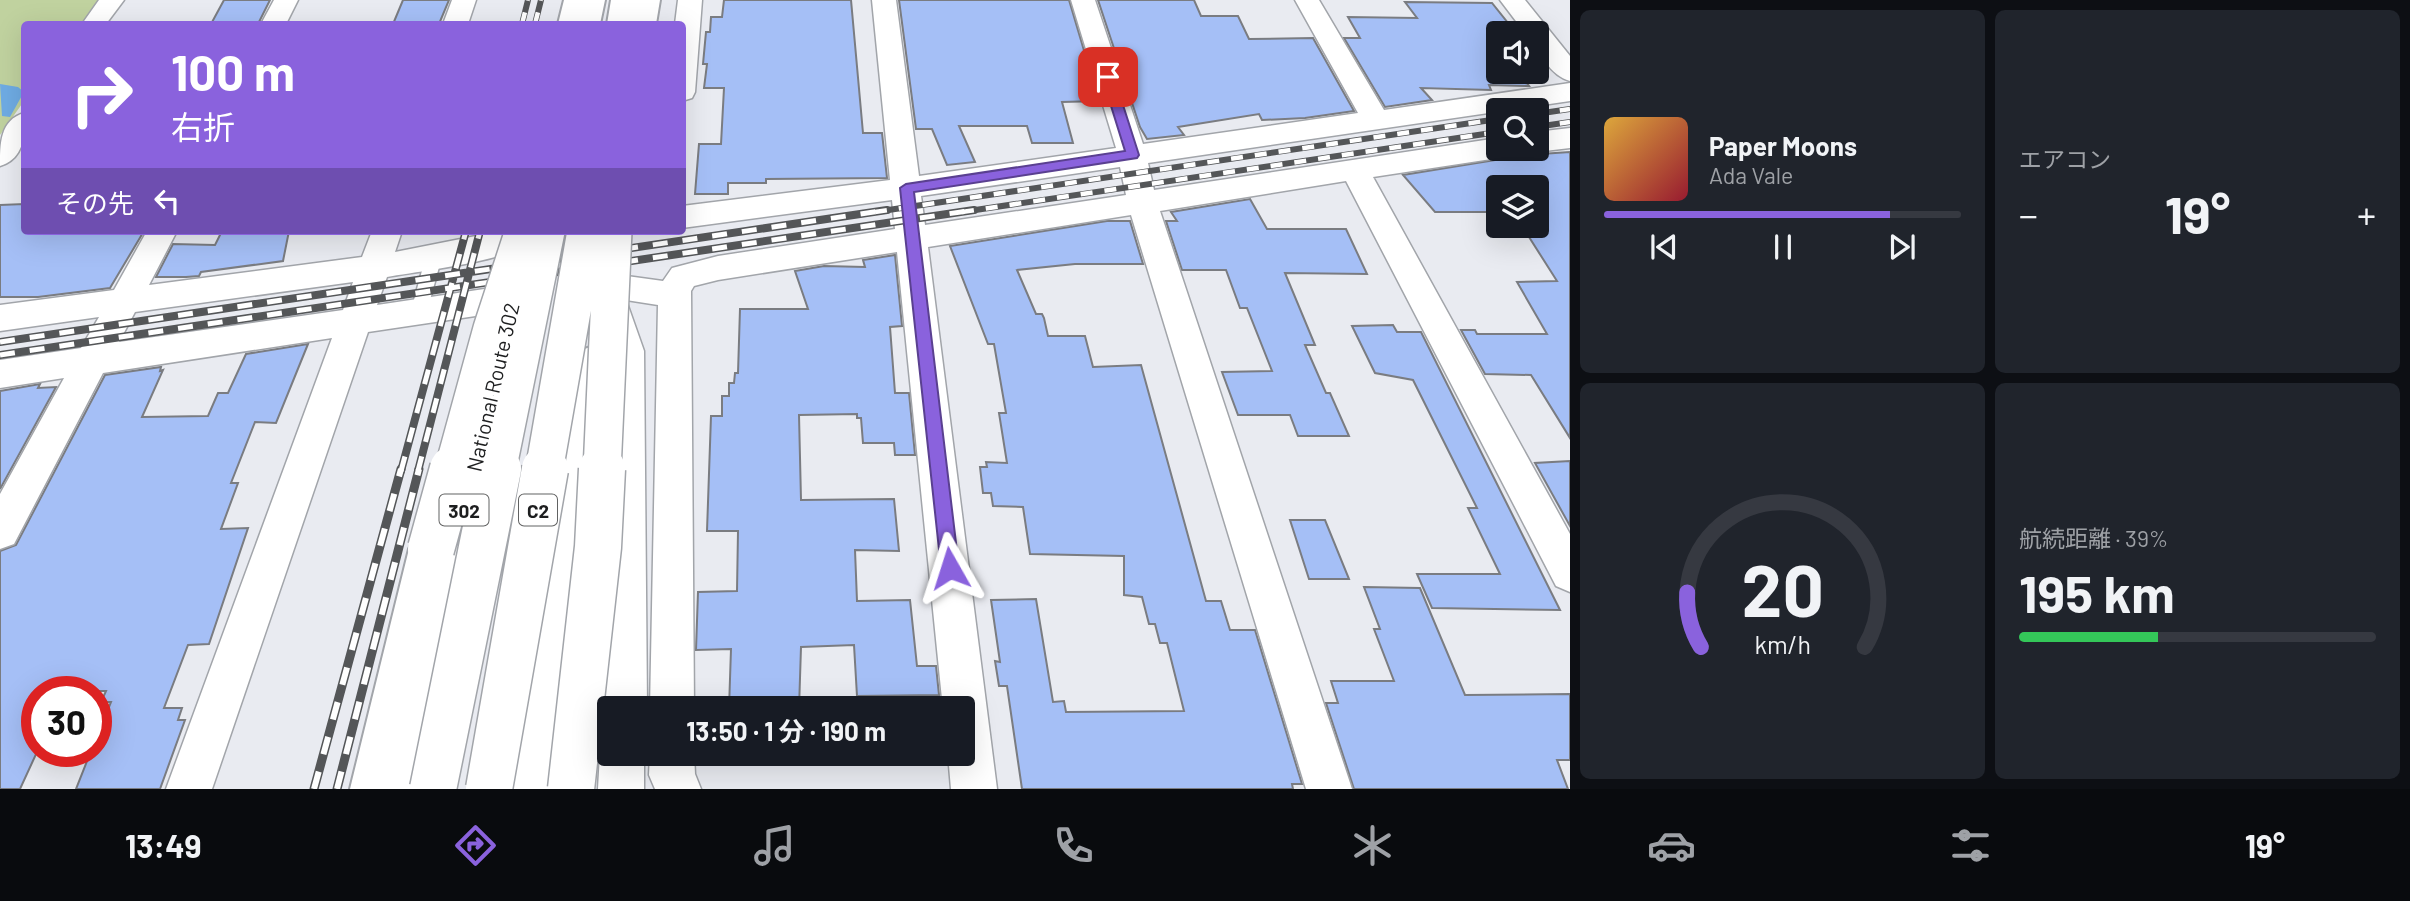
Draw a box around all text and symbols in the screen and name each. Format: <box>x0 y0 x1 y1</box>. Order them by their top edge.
map controls <box>1486 21 1549 238</box>
button: sound <box>1486 21 1549 84</box>
text: 100 m <box>171 42 295 101</box>
pin <box>1078 47 1138 107</box>
icon: right <box>56 49 147 140</box>
icon: arrive <box>1089 58 1127 96</box>
button: search <box>1486 98 1549 161</box>
text: 右折 <box>171 107 235 145</box>
text: Paper Moons <box>1709 130 1857 161</box>
text: エアコン <box>2019 145 2111 173</box>
text: Ada Vale <box>1709 161 1793 189</box>
button: layers <box>1486 175 1549 238</box>
icon: left <box>148 182 186 220</box>
text: 19° <box>2165 182 2230 244</box>
text: その先 <box>56 187 134 218</box>
text: − <box>2019 191 2038 237</box>
text: + <box>2357 191 2376 237</box>
icon: previous <box>1645 228 1683 266</box>
icon: pause <box>1764 228 1802 266</box>
icon: next <box>1883 228 1921 266</box>
street label: National Route 302 <box>460 300 524 474</box>
road number: 302 <box>440 495 489 526</box>
road number: C2 <box>519 495 557 526</box>
text: 航続距離 · 39% <box>2019 524 2168 552</box>
position arrow <box>913 531 987 605</box>
text: 20 <box>1741 544 1824 632</box>
text: 195 km <box>2019 561 2175 623</box>
text: km/h <box>1754 629 1811 659</box>
speed limit sign: 30 <box>21 676 112 767</box>
text: 13:50 · 1 分 · 190 m <box>686 715 886 746</box>
icon: directions <box>451 821 500 870</box>
icon: music <box>750 821 799 870</box>
icon: phone <box>1049 821 1098 870</box>
icon: climate <box>1348 821 1397 870</box>
icon: car <box>1647 821 1696 870</box>
icon: filters <box>1946 821 1995 870</box>
text: 13:49 <box>125 826 202 864</box>
text: 19° <box>2245 826 2285 864</box>

